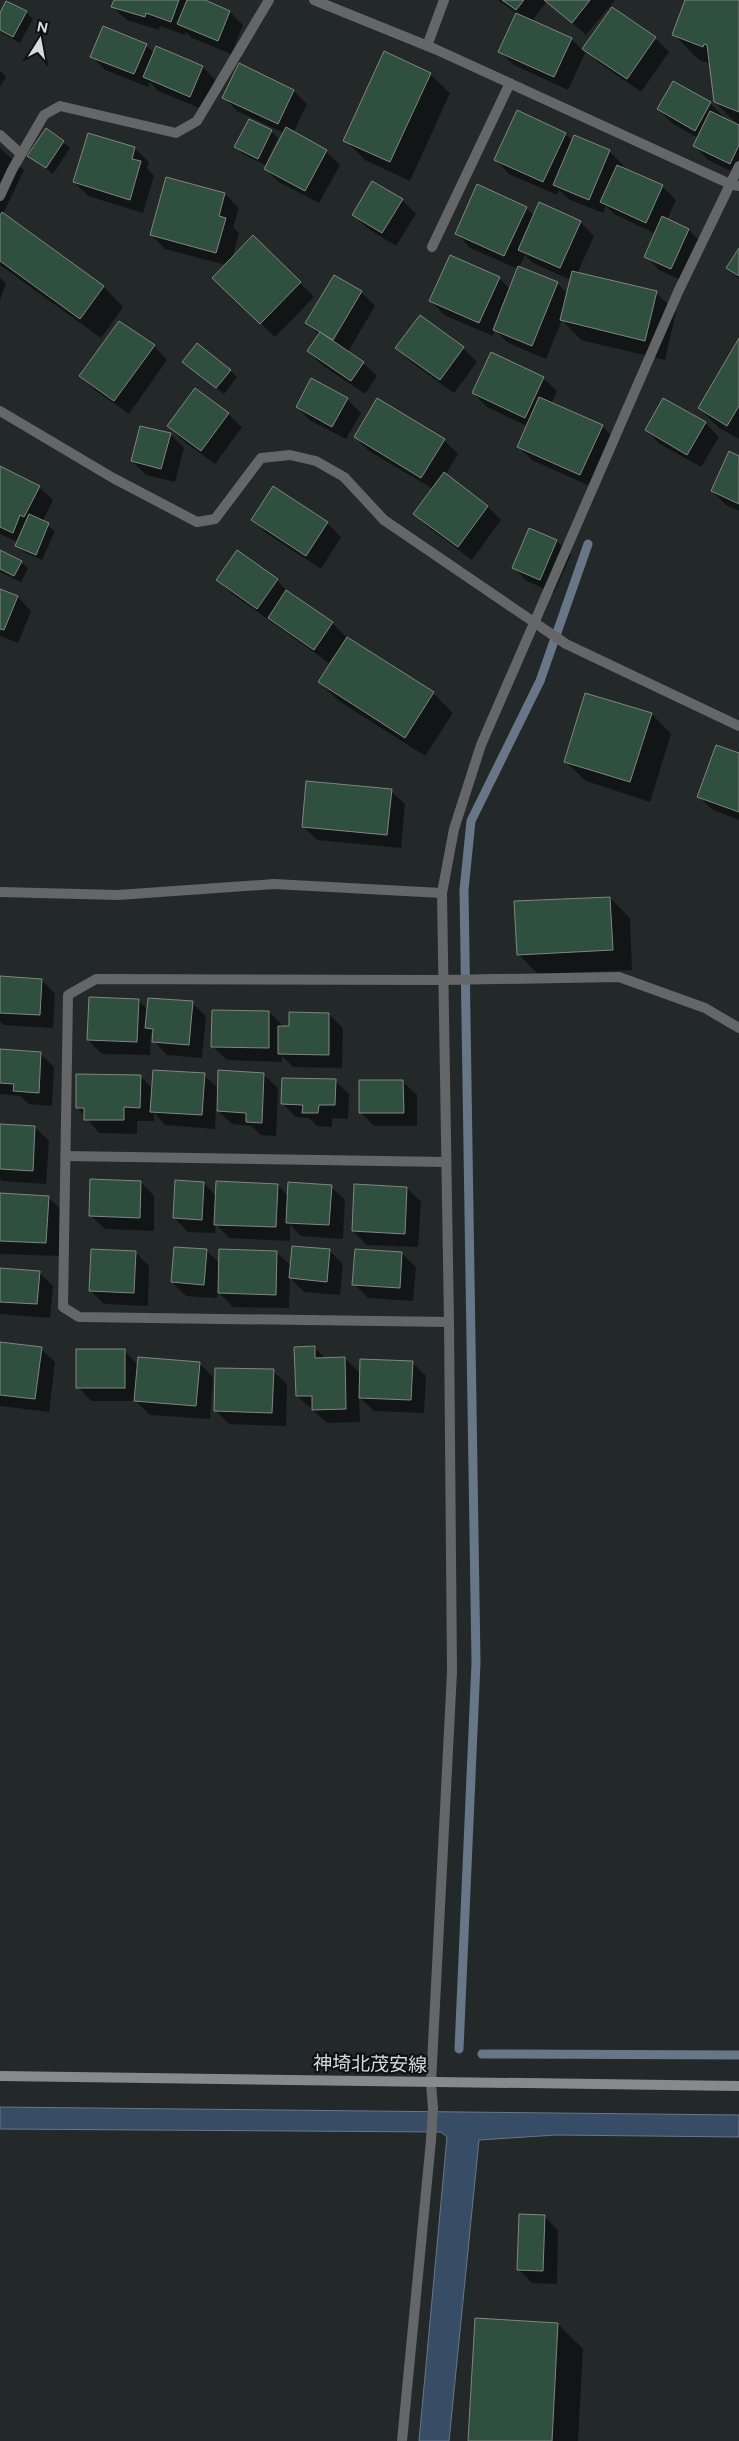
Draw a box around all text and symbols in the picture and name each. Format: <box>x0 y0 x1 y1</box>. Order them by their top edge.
north arrow <box>15 15 65 65</box>
text: N <box>35 18 49 37</box>
street label: 神埼北茂安線 <box>313 2052 427 2076</box>

